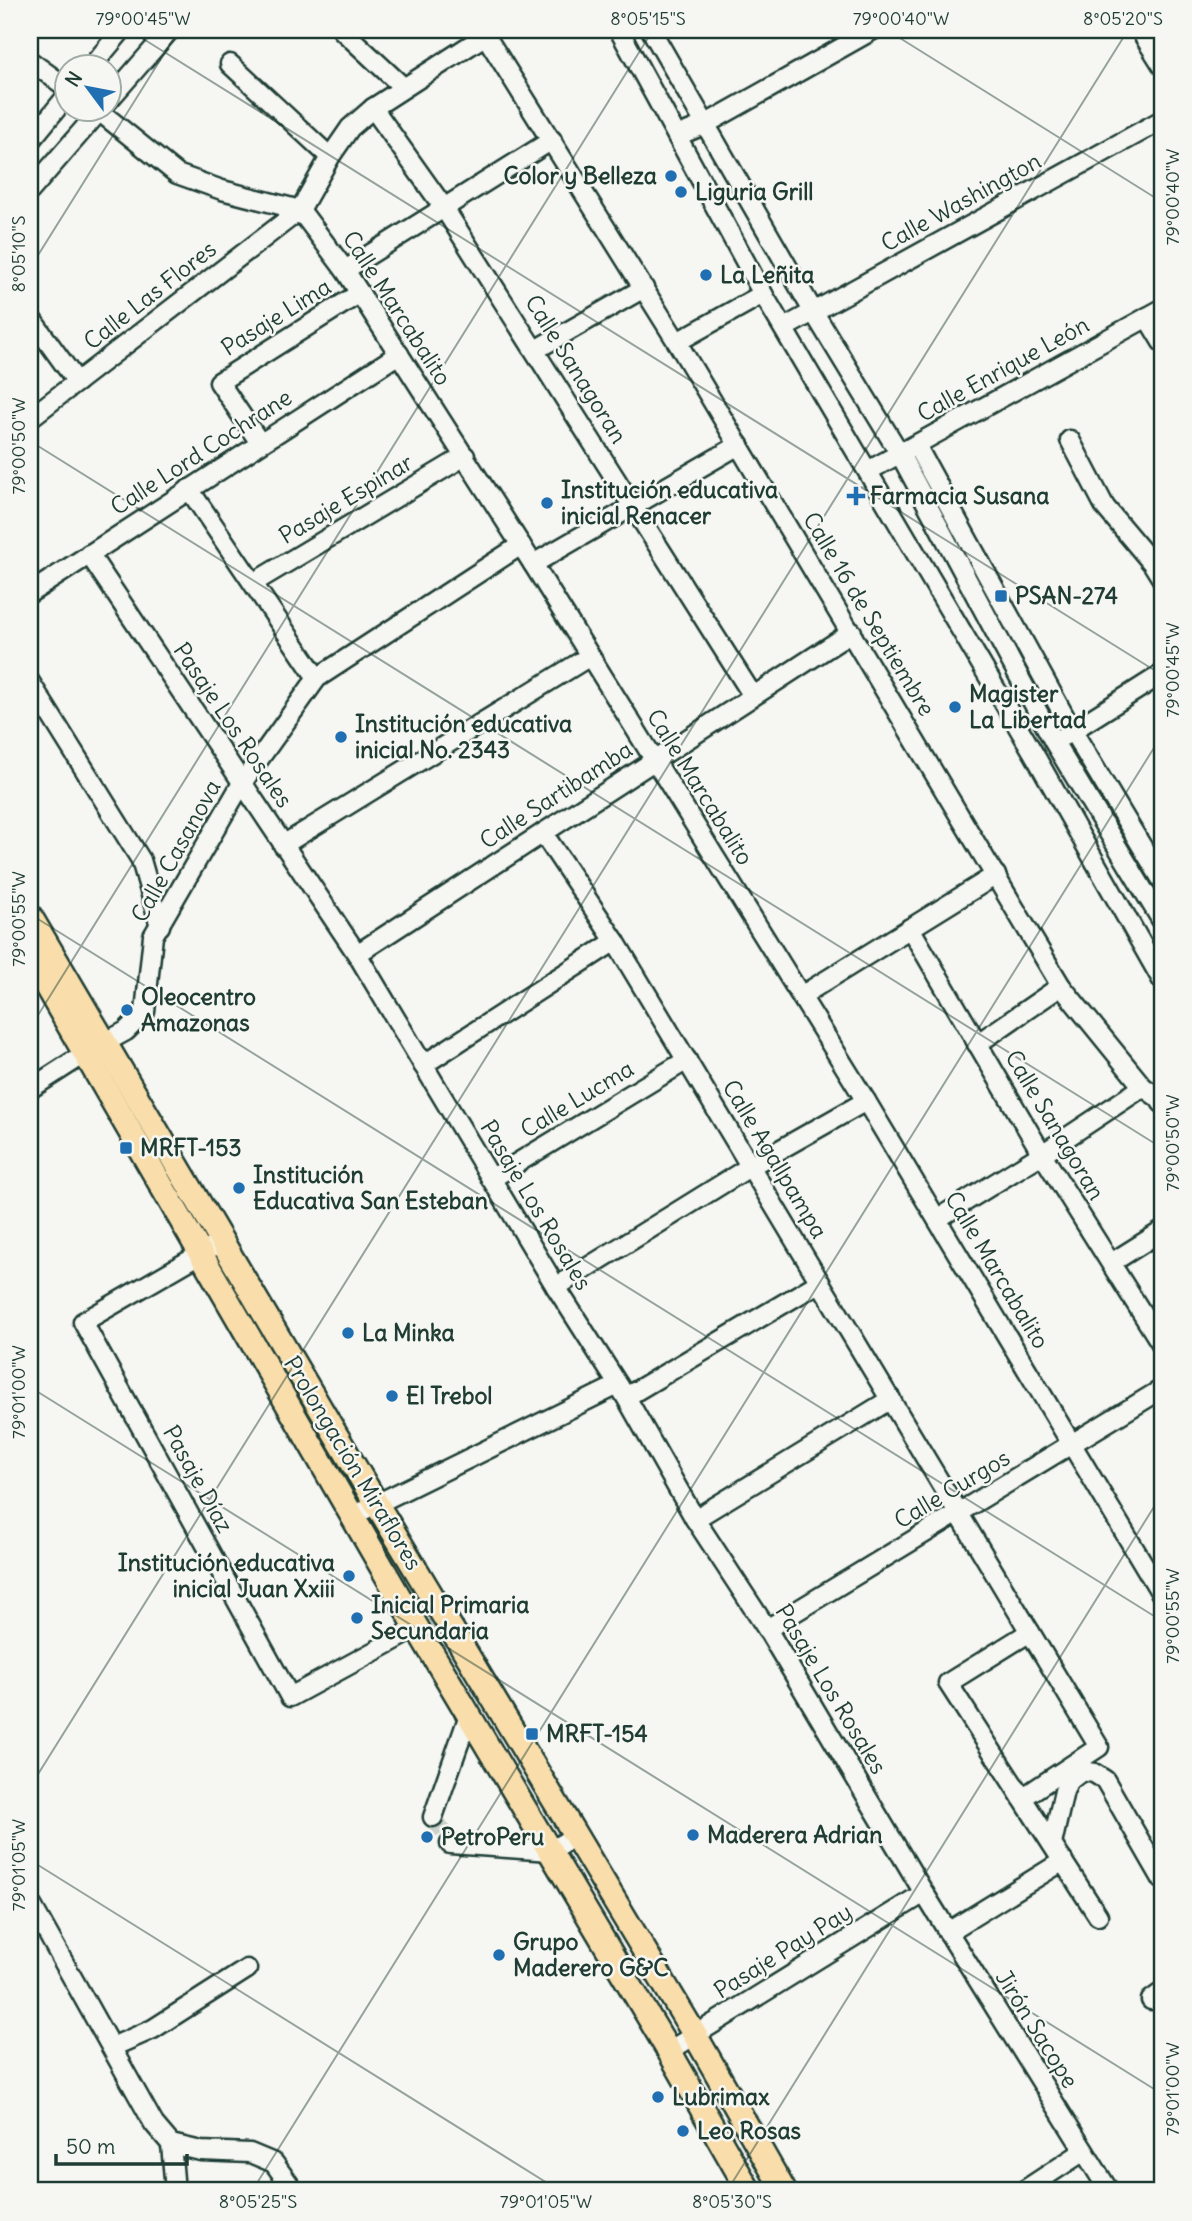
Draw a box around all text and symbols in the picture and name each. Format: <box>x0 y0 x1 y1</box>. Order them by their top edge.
text: 79°00'45"W <box>95 7 191 30</box>
text: 8°05'15"S <box>610 7 686 30</box>
text: 79°00'40"W <box>853 7 949 30</box>
text: 8°05'20"S <box>1083 7 1163 30</box>
north arrow <box>52 52 122 122</box>
text: N <box>60 67 87 91</box>
street label: Calle Washington <box>876 146 1046 258</box>
text: 79°00'40"W <box>1161 149 1184 245</box>
place label: Color y Belleza <box>504 161 657 190</box>
marker: Color y Belleza <box>663 168 679 184</box>
place label: Liguria Grill <box>695 177 814 206</box>
marker: Liguria Grill <box>673 184 689 200</box>
text: 8°05'10"S <box>7 215 30 293</box>
street label: Calle Marcabalito <box>337 225 458 390</box>
street label: Calle Las Flores <box>78 234 222 355</box>
place label: La Leñita <box>720 260 815 289</box>
marker: La Leñita <box>698 267 714 283</box>
street label: Pasaje Lima <box>215 271 336 362</box>
street label: Calle Sanagoran <box>519 289 634 448</box>
street label: Calle Enrique León <box>912 309 1094 428</box>
street label: Calle Lord Cochrane <box>105 382 297 521</box>
text: 79°00'50"W <box>7 397 30 495</box>
street label: Pasaje Espinar <box>274 447 418 550</box>
place label: Institución educativa inicial Renacer <box>561 475 778 530</box>
place label: Farmacia Susana <box>870 481 1049 510</box>
marker: Farmacia Susana <box>848 488 864 504</box>
marker: Institución educativa inicial Renacer <box>539 495 555 511</box>
street label: Calle 16 de Septiembre <box>797 506 942 721</box>
place label: PSAN-274 <box>1015 581 1118 610</box>
marker: PSAN-274 <box>993 588 1009 604</box>
text: 79°00'45"W <box>1161 622 1184 718</box>
street label: Pasaje Los Rosales <box>167 637 299 813</box>
place label: Magister La Libertad <box>969 679 1087 734</box>
marker: Magister La Libertad <box>947 699 963 715</box>
street label: Calle Marcabalito <box>641 703 760 870</box>
place label: Institución educativa inicial No. 2343 <box>355 709 572 764</box>
marker: Institución educativa inicial No. 2343 <box>333 729 349 745</box>
street label: Calle Sartibamba <box>474 734 638 855</box>
street label: Calle Casanova <box>124 774 227 927</box>
text: 79°00'55"W <box>7 871 30 967</box>
place label: Oleocentro Amazonas <box>141 982 256 1037</box>
marker: Oleocentro Amazonas <box>119 1002 135 1018</box>
street label: Calle Sanagoran <box>999 1044 1112 1205</box>
street label: Calle Lucma <box>515 1053 639 1144</box>
street label: Calle Agallpampa <box>717 1074 834 1243</box>
text: 79°00'50"W <box>1161 1094 1184 1192</box>
street label: Pasaje Los Rosales <box>474 1115 599 1295</box>
place label: MRFT-153 <box>140 1133 241 1162</box>
marker: MRFT-153 <box>118 1140 134 1156</box>
place label: Institución Educativa San Esteban <box>253 1160 488 1215</box>
marker: Institución Educativa San Esteban <box>231 1180 247 1196</box>
street label: Calle Marcabalito <box>939 1186 1056 1354</box>
place label: La Minka <box>362 1318 455 1347</box>
marker: La Minka <box>340 1325 356 1341</box>
text: 79°01'00"W <box>7 1345 30 1439</box>
street label: Prolongación Miraflores <box>278 1350 429 1575</box>
place label: El Trebol <box>406 1381 492 1410</box>
marker: El Trebol <box>384 1388 400 1404</box>
street label: Pasaje Díaz <box>157 1420 240 1538</box>
street label: Calle Curgos <box>889 1443 1015 1534</box>
place label: Institución educativa inicial Juan Xxiii <box>118 1548 335 1603</box>
marker: Institución educativa inicial Juan Xxiii <box>341 1568 357 1584</box>
text: 79°00'55"W <box>1161 1568 1184 1664</box>
place label: Inicial Primaria Secundaria <box>371 1590 529 1645</box>
street label: Pasaje Los Rosales <box>769 1599 894 1779</box>
marker: Inicial Primaria Secundaria <box>349 1610 365 1626</box>
place label: MRFT-154 <box>546 1719 648 1748</box>
marker: MRFT-154 <box>524 1726 540 1742</box>
text: 79°01'05"W <box>7 1819 30 1911</box>
place label: Maderera Adrian <box>707 1820 882 1849</box>
place label: PetroPeru <box>441 1822 544 1851</box>
marker: Maderera Adrian <box>685 1827 701 1843</box>
marker: PetroPeru <box>419 1829 435 1845</box>
street label: Pasaje Pay Pay <box>708 1897 857 2005</box>
place label: Grupo Maderero G&C <box>513 1927 668 1982</box>
marker: Grupo Maderero G&C <box>491 1947 507 1963</box>
street label: Jirón Sacope <box>990 1964 1085 2093</box>
text: 79°01'00"W <box>1161 2042 1184 2136</box>
place label: Lubrimax <box>672 2082 770 2111</box>
marker: Lubrimax <box>650 2089 666 2105</box>
place label: Leo Rosas <box>697 2116 801 2145</box>
scale bar <box>56 2123 187 2167</box>
marker: Leo Rosas <box>675 2123 691 2139</box>
text: 50 m <box>66 2133 115 2160</box>
text: 8°05'25"S <box>219 2190 297 2213</box>
text: 79°01'05"W <box>500 2190 592 2213</box>
text: 8°05'30"S <box>692 2190 772 2213</box>

